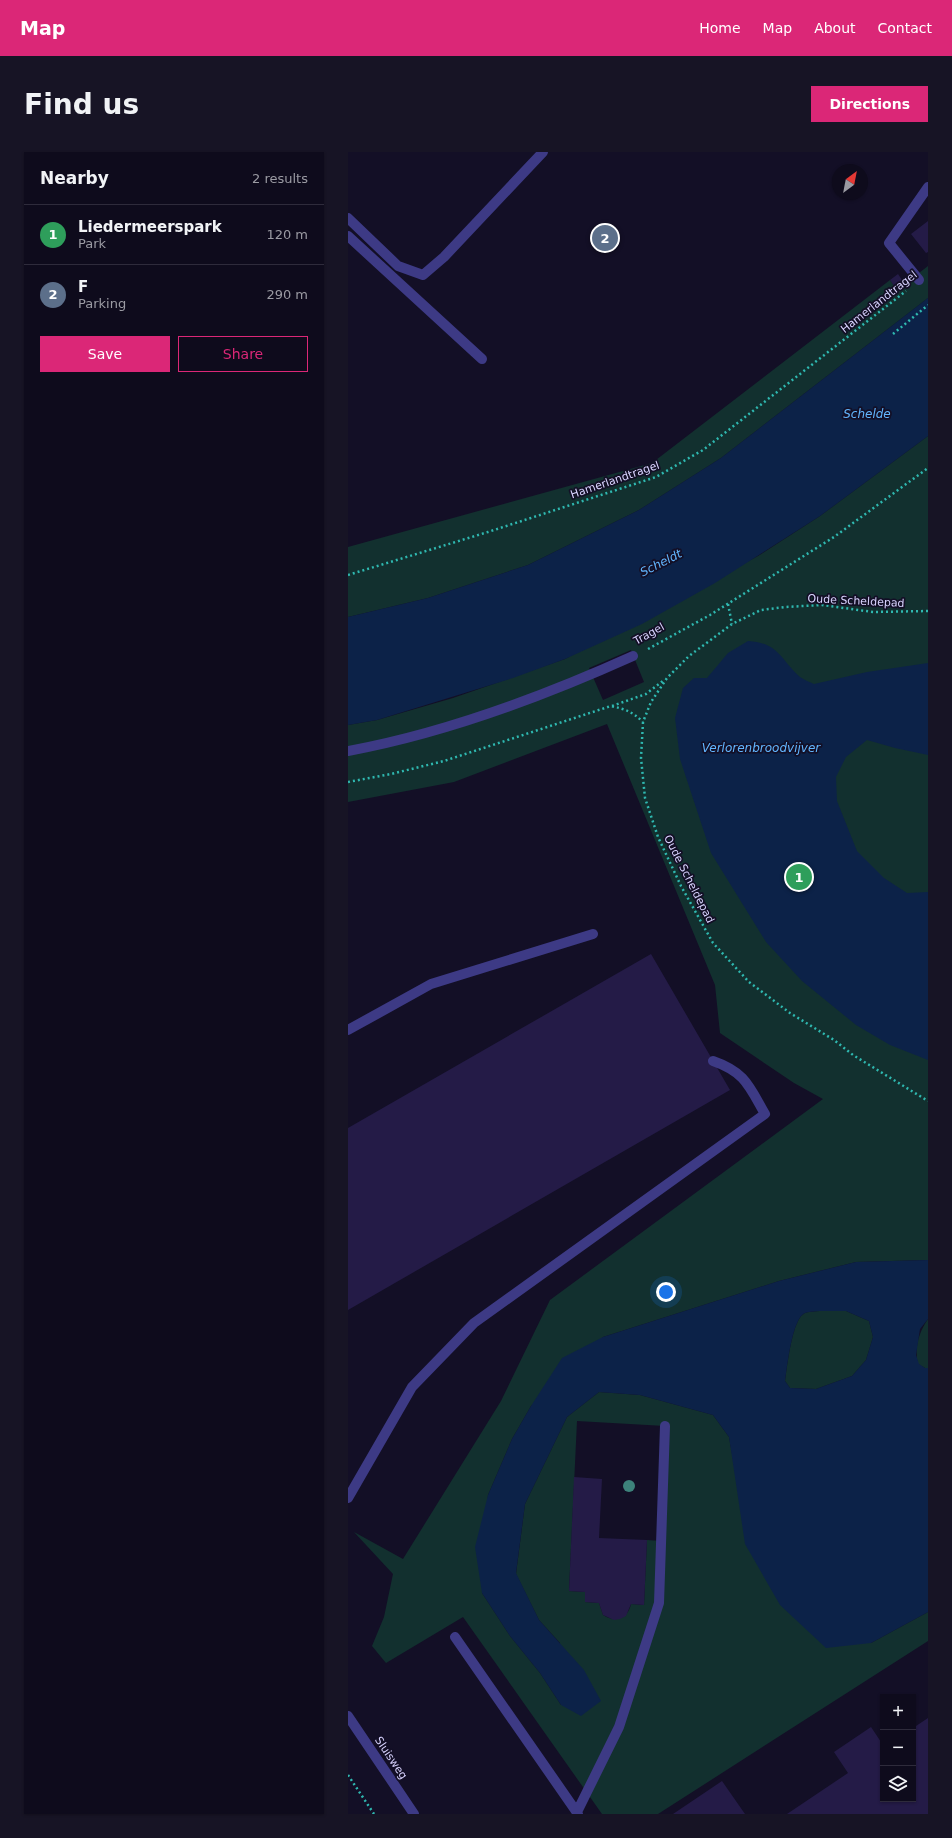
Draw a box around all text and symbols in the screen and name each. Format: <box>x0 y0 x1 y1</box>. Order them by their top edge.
text: Map <box>20 17 65 39</box>
text: Home <box>699 20 741 36</box>
text: Map <box>763 20 792 36</box>
text: About <box>814 20 856 36</box>
text: Contact <box>878 20 932 36</box>
button: Directions <box>811 86 928 122</box>
text: Find us <box>24 88 139 121</box>
north arrow <box>832 164 868 200</box>
text: Nearby <box>40 168 109 188</box>
text: 2 results <box>252 171 308 186</box>
text: Liedermeerspark <box>78 218 222 236</box>
pin: 2 <box>592 223 618 253</box>
text: 1 <box>48 227 58 242</box>
text: 120 m <box>266 227 308 242</box>
text: Park <box>78 236 106 251</box>
street label: Hamerlandtragel <box>838 268 920 336</box>
text: F <box>78 278 88 296</box>
text: 2 <box>48 287 58 302</box>
text: 290 m <box>266 287 308 302</box>
text: Parking <box>78 296 126 311</box>
button: Save <box>40 336 170 372</box>
button: Share <box>178 336 308 372</box>
water label: Schelde <box>843 407 891 421</box>
street label: Hamerlandtragel <box>569 459 661 501</box>
water label: Scheldt <box>638 546 685 579</box>
street label: Oude Scheldepad <box>807 592 905 610</box>
street label: Tragel <box>630 620 667 648</box>
water label: Verlorenbroodvijver <box>702 741 821 755</box>
street label: Oude Scheldepad <box>661 833 717 925</box>
pin: 1 <box>786 862 812 892</box>
your location <box>656 1282 676 1302</box>
map controls <box>880 1694 916 1802</box>
button: + <box>880 1694 916 1730</box>
button: − <box>880 1730 916 1766</box>
street label: Sluisweg <box>372 1734 410 1782</box>
button: layers <box>880 1766 916 1802</box>

